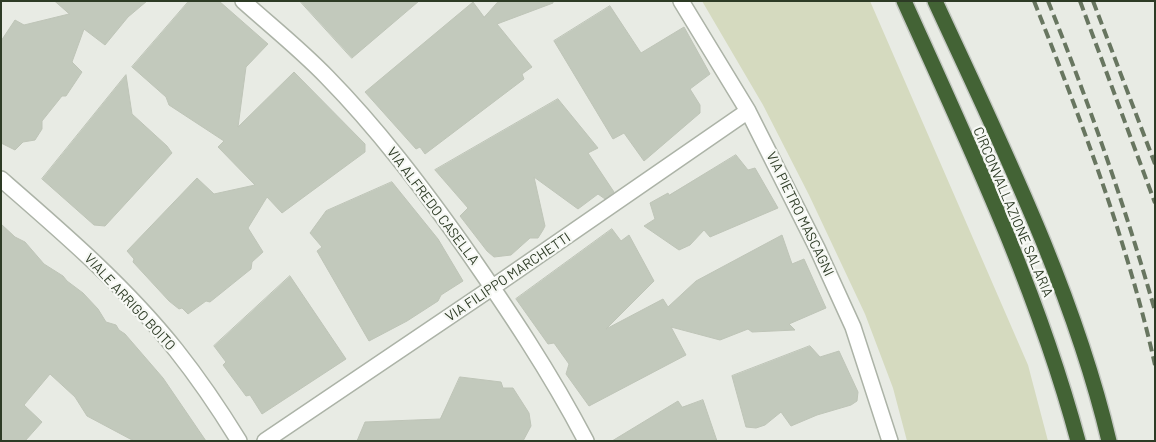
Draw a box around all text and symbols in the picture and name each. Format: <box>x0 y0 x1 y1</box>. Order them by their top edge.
street label: CIRCONVALLAZIONE SALARIA <box>970 124 1056 300</box>
street label: VIA ALFREDO CASELLA <box>383 144 483 268</box>
street label: VIA PIETRO MASCAGNI <box>763 149 837 279</box>
street label: VIA FILIPPO MARCHETTI <box>442 229 574 325</box>
street label: VIALE ARRIGO BOITO <box>81 250 179 354</box>

